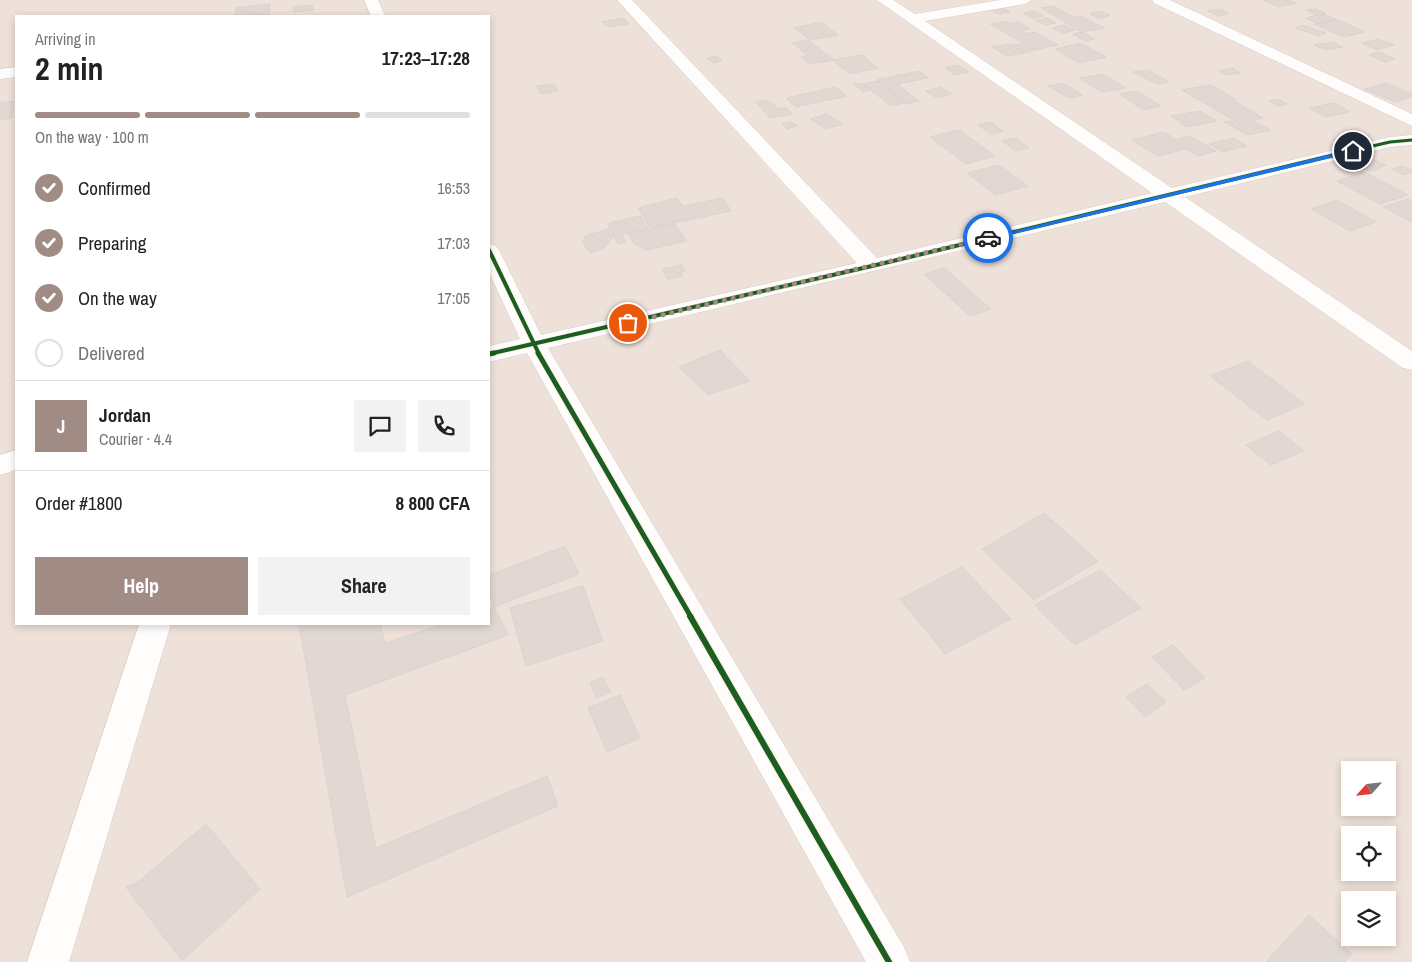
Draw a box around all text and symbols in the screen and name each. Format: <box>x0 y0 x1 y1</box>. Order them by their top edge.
text: Arriving in <box>35 28 96 50</box>
text: 17:23–17:28 <box>382 45 470 71</box>
text: 2 min <box>35 47 104 90</box>
text: On the way · 100 m <box>35 126 149 148</box>
pin <box>1332 130 1374 172</box>
icon: home <box>1339 137 1367 165</box>
icon: check <box>35 174 63 202</box>
text: Confirmed <box>78 175 151 201</box>
text: 16:53 <box>437 177 470 199</box>
courier <box>963 213 1013 263</box>
icon: car <box>974 224 1002 252</box>
icon: check <box>35 229 63 257</box>
text: Preparing <box>78 230 146 256</box>
text: 17:03 <box>437 232 470 254</box>
icon: check <box>35 284 63 312</box>
text: On the way <box>78 285 157 311</box>
text: 17:05 <box>437 287 470 309</box>
pin <box>607 302 649 344</box>
icon: bag <box>614 309 642 337</box>
text: Delivered <box>78 340 145 366</box>
button: chat <box>354 400 406 452</box>
button: phone <box>418 400 470 452</box>
text: Jordan <box>99 402 151 428</box>
text: J <box>57 413 65 439</box>
text: Courier · 4.4 <box>99 428 172 450</box>
text: Order #1800 <box>35 490 122 516</box>
text: 8 800 CFA <box>396 490 470 516</box>
button: Help <box>35 557 248 615</box>
button: Share <box>258 557 470 615</box>
north arrow <box>1341 761 1396 816</box>
map controls <box>1341 761 1396 946</box>
button: locate <box>1341 826 1396 881</box>
button: layers <box>1341 891 1396 946</box>

